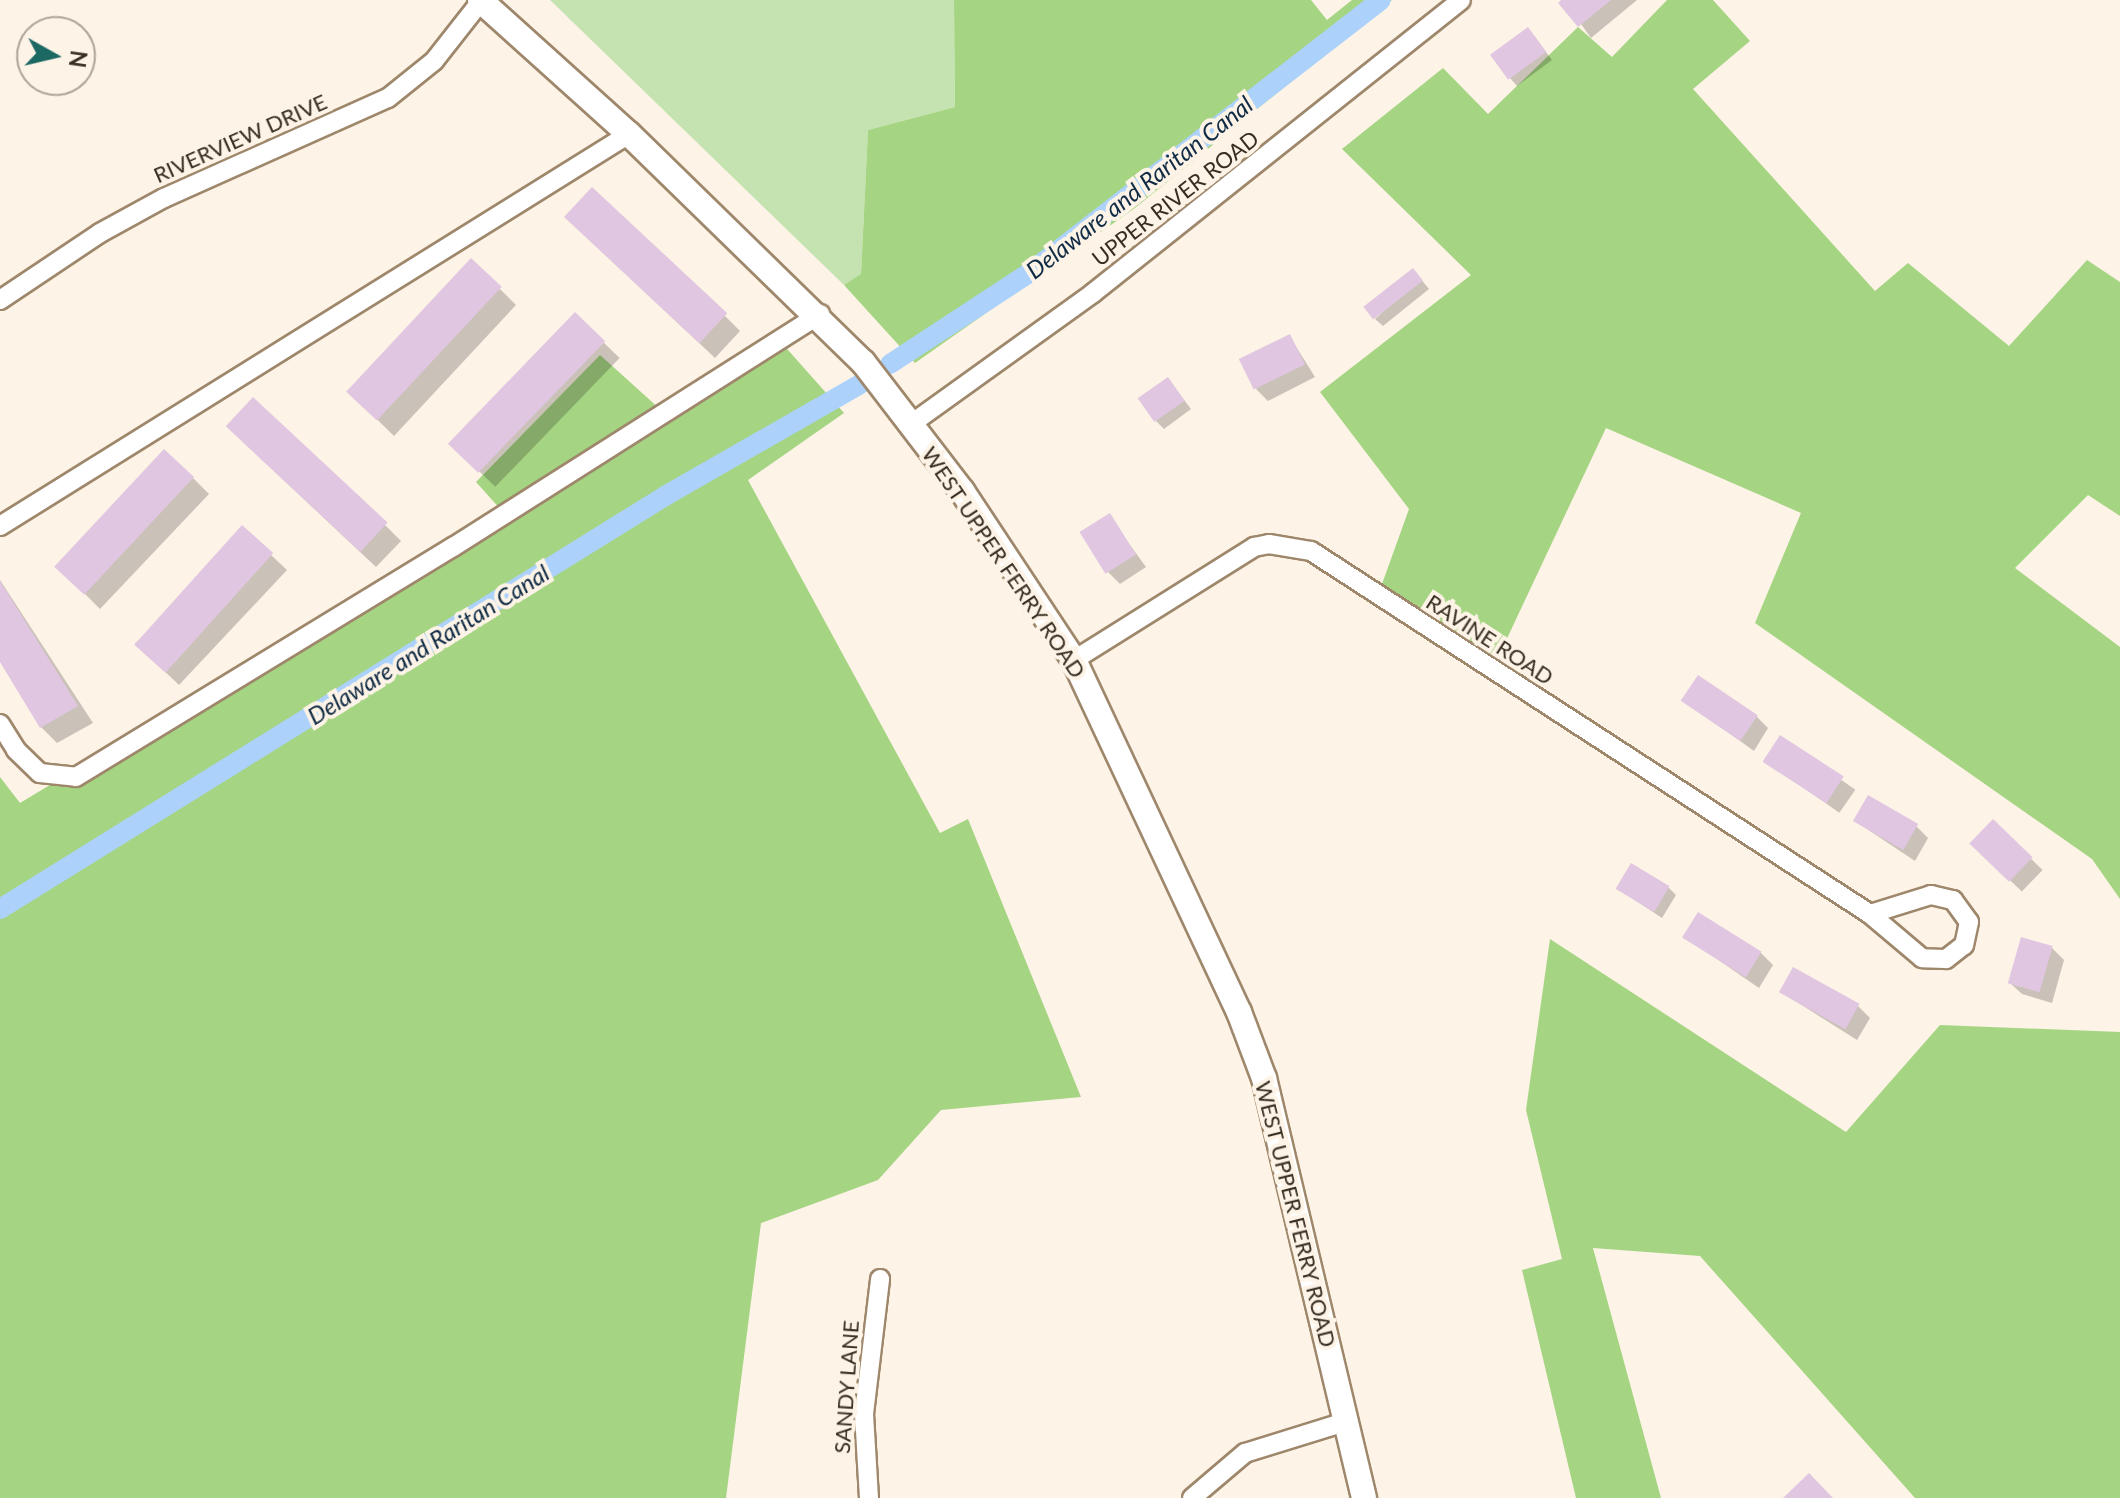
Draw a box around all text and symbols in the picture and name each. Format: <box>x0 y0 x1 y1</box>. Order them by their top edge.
north arrow <box>16 16 96 96</box>
text: N <box>64 49 93 69</box>
street label: RIVERVIEW DRIVE <box>149 88 331 188</box>
water label: Delaware and Raritan Canal <box>1020 90 1258 284</box>
street label: UPPER RIVER ROAD <box>1086 125 1264 271</box>
street label: WEST UPPER FERRY ROAD <box>916 441 1092 683</box>
water label: Delaware and Raritan Canal <box>302 558 554 730</box>
street label: RAVINE ROAD <box>1422 588 1558 690</box>
street label: WEST UPPER FERRY ROAD <box>1250 1078 1342 1350</box>
street label: SANDY LANE <box>828 1319 864 1455</box>

